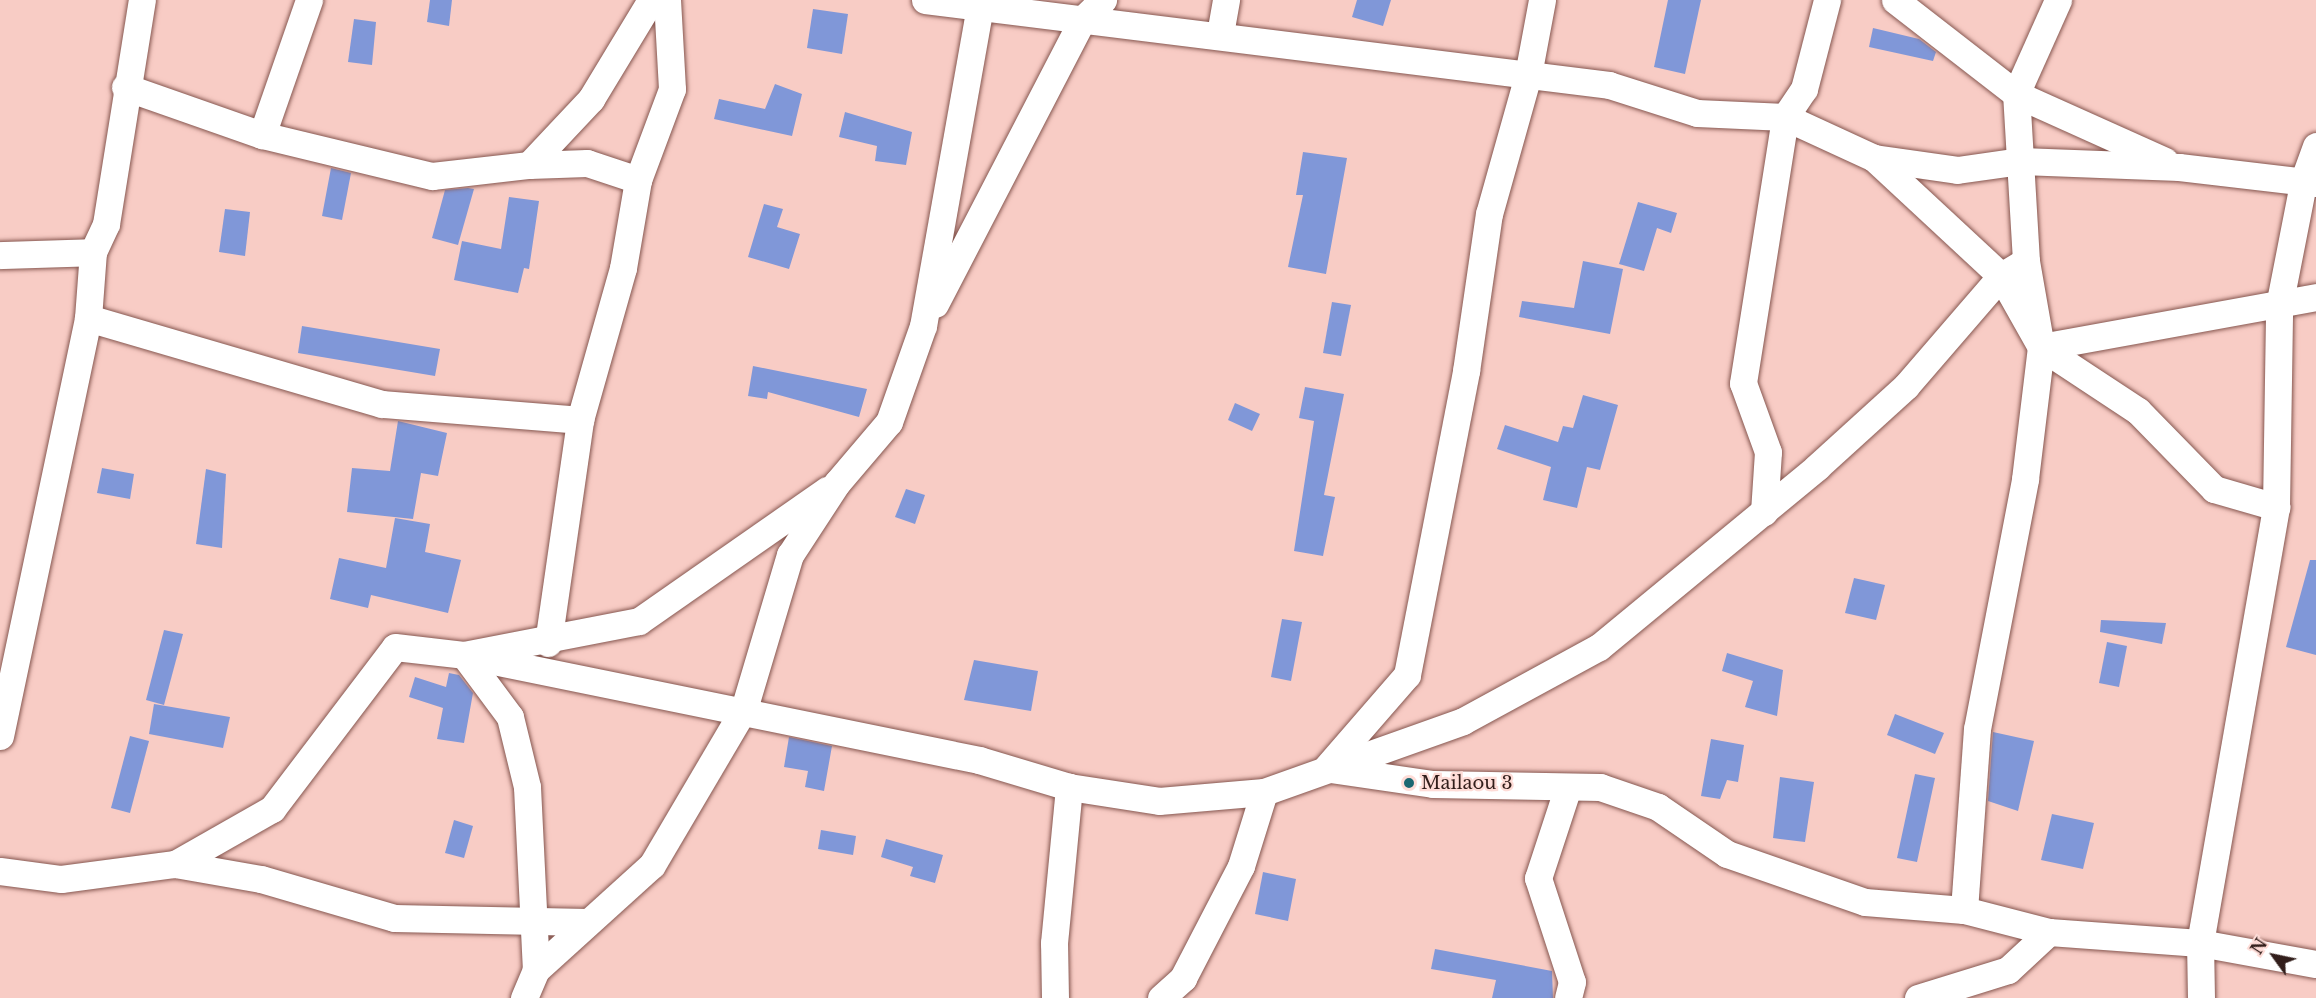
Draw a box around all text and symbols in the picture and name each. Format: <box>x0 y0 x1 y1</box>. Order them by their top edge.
place label: Mailaou 3 <box>1421 772 1513 794</box>
marker: Mailaou 3 <box>1402 776 1416 790</box>
north arrow <box>2244 926 2304 986</box>
text: N <box>2246 934 2271 958</box>

